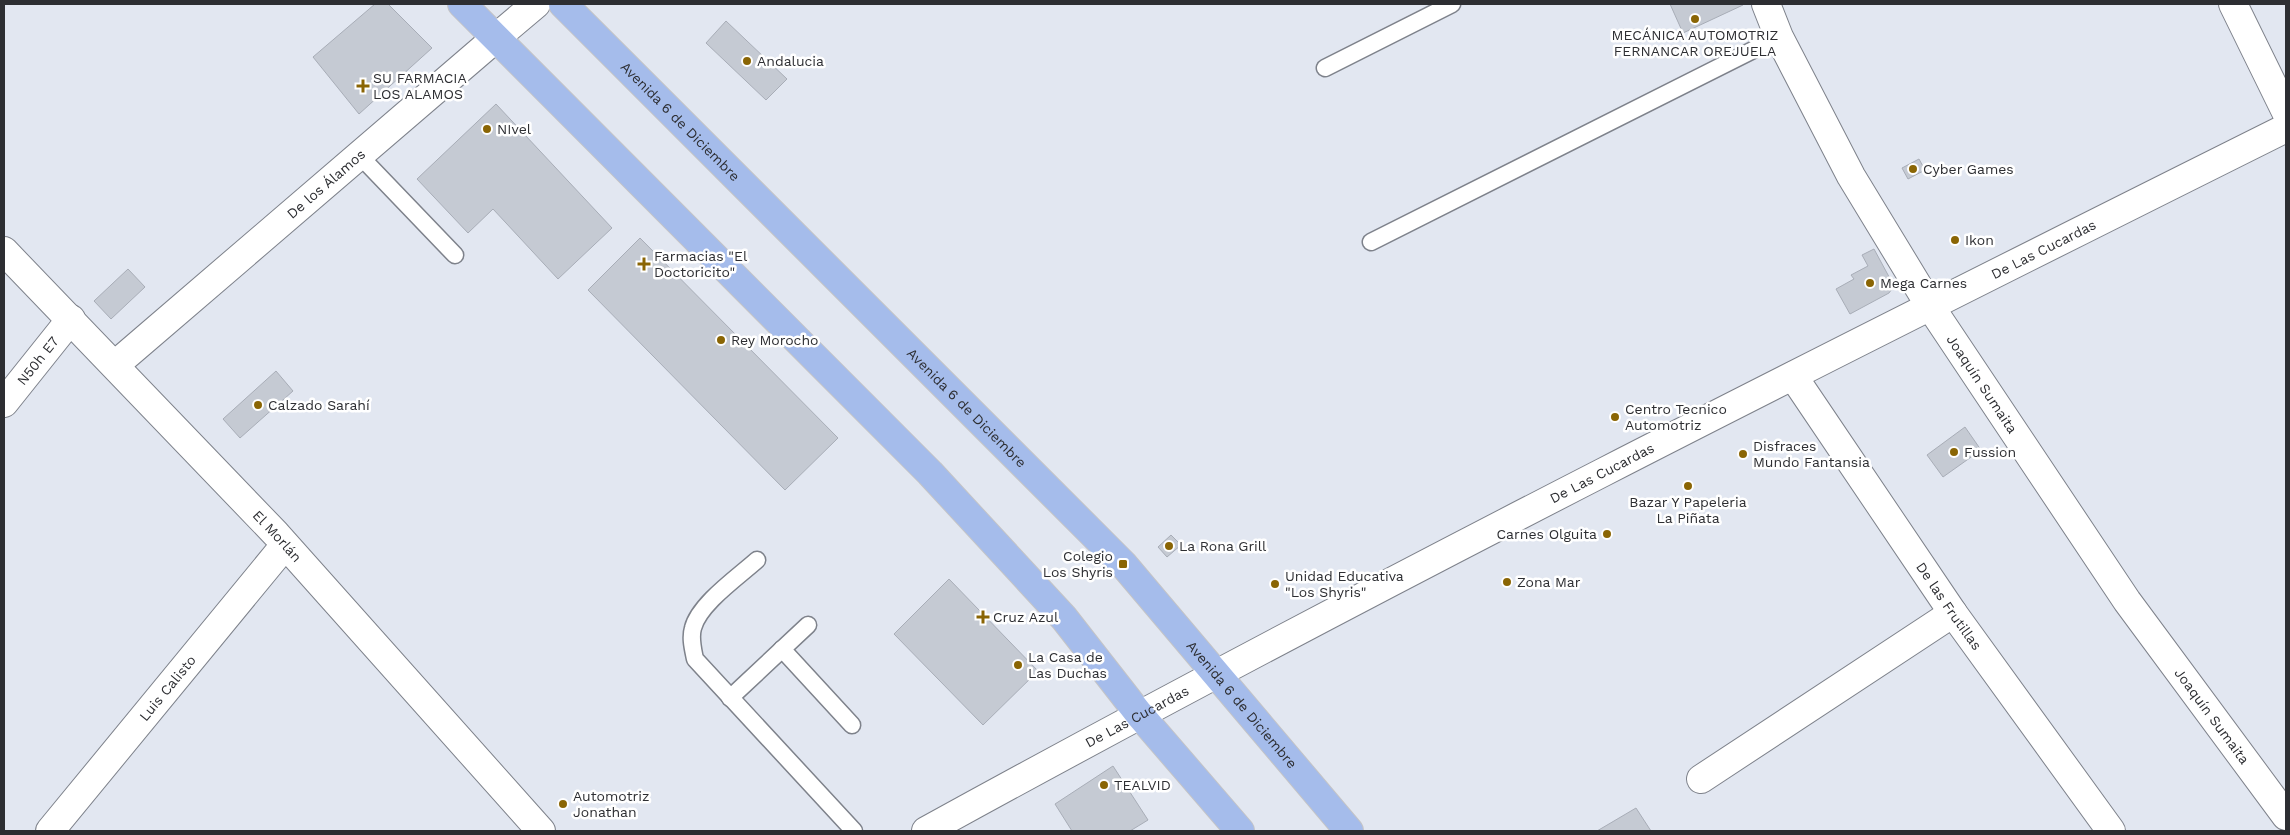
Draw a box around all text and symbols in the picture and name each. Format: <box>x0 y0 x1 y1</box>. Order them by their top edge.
marker: MECÁNICA AUTOMOTRIZ FERNANCAR OREJUELA <box>1689 13 1701 25</box>
place label: MECÁNICA AUTOMOTRIZ FERNANCAR OREJUELA <box>1612 27 1779 59</box>
place label: Andalucia <box>757 53 824 69</box>
marker: Andalucia <box>741 55 753 67</box>
street label: Avenida 6 de Diciembre <box>618 59 743 184</box>
place label: SU FARMACIA LOS ALAMOS <box>373 70 467 102</box>
marker: SU FARMACIA LOS ALAMOS <box>357 80 369 92</box>
place label: NIvel <box>497 121 532 137</box>
marker: NIvel <box>481 123 493 135</box>
street label: De los Álamos <box>284 146 368 222</box>
place label: Cyber Games <box>1923 161 2014 177</box>
marker: Cyber Games <box>1907 163 1919 175</box>
street label: De Las Cucardas <box>1989 216 2099 282</box>
place label: Ikon <box>1965 232 1994 248</box>
marker: Ikon <box>1949 234 1961 246</box>
place label: Farmacias "El Doctoricito" <box>654 248 748 280</box>
marker: Farmacias "El Doctoricito" <box>638 258 650 270</box>
place label: Mega Carnes <box>1880 275 1967 291</box>
marker: Mega Carnes <box>1864 277 1876 289</box>
place label: Rey Morocho <box>731 332 819 348</box>
street label: Joaquín Sumaita <box>1944 332 2021 436</box>
street label: N50h E7 <box>14 333 62 388</box>
marker: Rey Morocho <box>715 334 727 346</box>
street label: Avenida 6 de Diciembre <box>904 345 1030 471</box>
place label: Calzado Sarahí <box>268 397 370 413</box>
marker: Calzado Sarahí <box>252 399 264 411</box>
place label: Centro Tecnico Automotriz <box>1625 401 1727 433</box>
marker: Centro Tecnico Automotriz <box>1609 411 1621 423</box>
place label: Disfraces Mundo Fantansia <box>1753 438 1870 470</box>
street label: De Las Cucardas <box>1547 440 1657 506</box>
place label: Fussion <box>1964 444 2016 460</box>
marker: Fussion <box>1948 446 1960 458</box>
marker: Disfraces Mundo Fantansia <box>1737 448 1749 460</box>
marker: Bazar Y Papeleria La Piñata <box>1682 480 1694 492</box>
place label: Bazar Y Papeleria La Piñata <box>1629 494 1747 526</box>
street label: El Morlán <box>250 507 305 565</box>
place label: Carnes Olguita <box>1497 526 1597 542</box>
marker: Carnes Olguita <box>1601 528 1613 540</box>
place label: La Rona Grill <box>1179 538 1267 554</box>
marker: La Rona Grill <box>1163 540 1175 552</box>
place label: Colegio Los Shyris <box>1043 548 1113 580</box>
marker: Colegio Los Shyris <box>1117 558 1129 570</box>
street label: De las Frutillas <box>1913 559 1985 653</box>
place label: Unidad Educativa "Los Shyris" <box>1285 568 1404 600</box>
place label: Zona Mar <box>1517 574 1581 590</box>
marker: Zona Mar <box>1501 576 1513 588</box>
marker: Unidad Educativa "Los Shyris" <box>1269 578 1281 590</box>
place label: Cruz Azul <box>993 609 1059 625</box>
marker: Cruz Azul <box>977 611 989 623</box>
street label: Avenida 6 de Diciembre <box>1184 638 1300 771</box>
place label: La Casa de Las Duchas <box>1028 649 1107 681</box>
street label: Luis Calisto <box>136 652 199 724</box>
marker: La Casa de Las Duchas <box>1012 659 1024 671</box>
street label: Joaquín Sumaita <box>2171 665 2253 767</box>
street label: De Las Cucardas <box>1082 682 1191 751</box>
place label: TEALVID <box>1114 777 1171 793</box>
marker: TEALVID <box>1098 779 1110 791</box>
place label: Automotriz Jonathan <box>573 788 649 820</box>
marker: Automotriz Jonathan <box>557 798 569 810</box>

